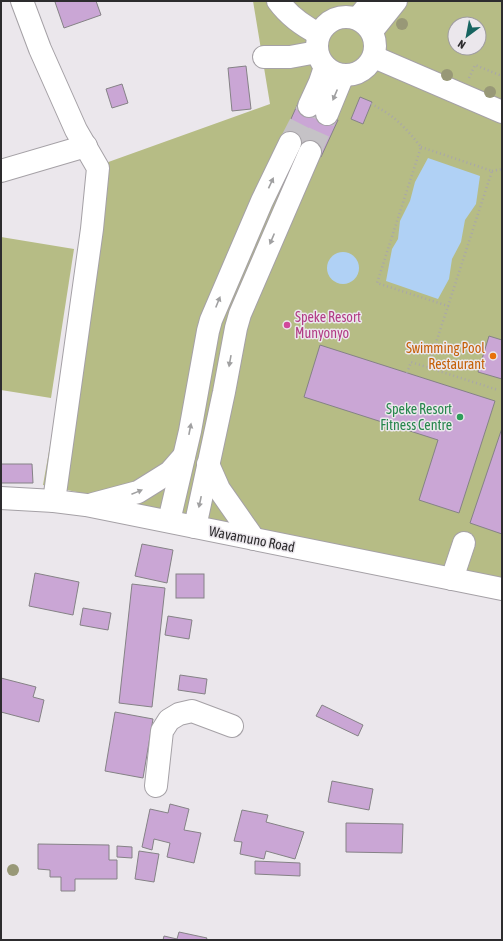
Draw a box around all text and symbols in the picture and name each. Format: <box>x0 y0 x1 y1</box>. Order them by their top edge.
north arrow <box>447 16 487 56</box>
text: N <box>456 38 468 51</box>
one-way arrow <box>332 89 338 100</box>
one-way arrow <box>268 178 274 189</box>
one-way arrow <box>269 234 275 246</box>
one-way arrow <box>216 296 222 308</box>
place label: Speke Resort Munyonyo <box>295 309 361 341</box>
marker: Speke Resort Munyonyo <box>282 320 292 330</box>
place label: Swimming Pool Restaurant <box>406 340 485 372</box>
marker: Swimming Pool Restaurant <box>488 351 498 361</box>
one-way arrow <box>227 355 233 367</box>
place label: Speke Resort Fitness Centre <box>380 401 452 433</box>
marker: Speke Resort Fitness Centre <box>455 412 465 422</box>
one-way arrow <box>188 423 194 435</box>
one-way arrow <box>131 488 143 495</box>
one-way arrow <box>196 496 202 508</box>
street label: Wavamuno Road <box>208 523 296 555</box>

